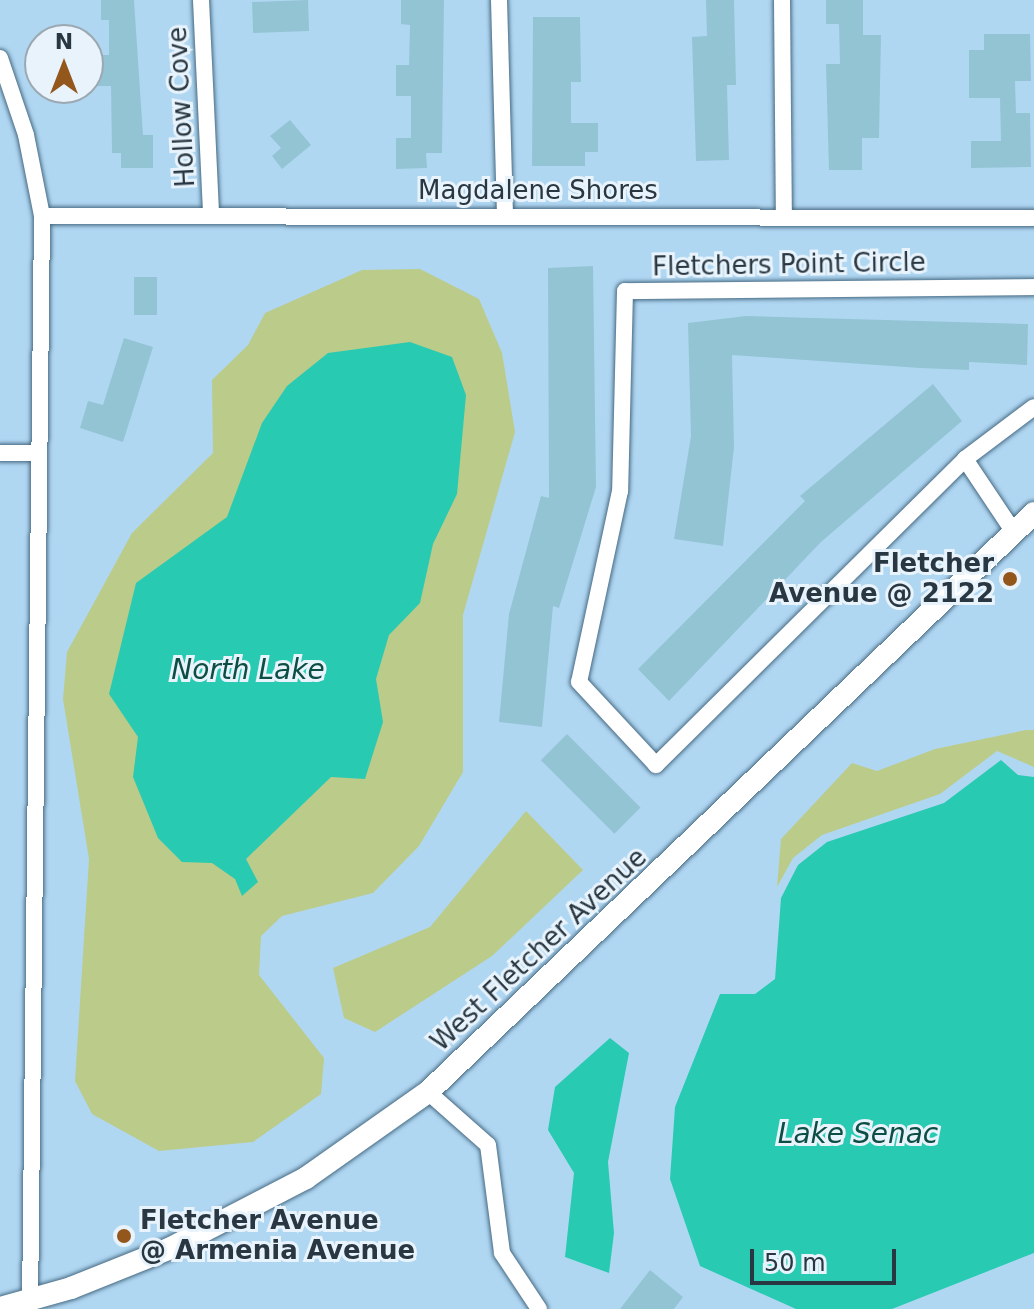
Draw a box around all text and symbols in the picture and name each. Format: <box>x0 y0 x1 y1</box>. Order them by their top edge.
north arrow <box>24 24 104 104</box>
street label: Hollow Cove <box>162 26 202 188</box>
text: N <box>55 29 73 54</box>
street label: Magdalene Shores <box>418 175 658 207</box>
street label: Fletchers Point Circle <box>652 247 926 283</box>
place label: Fletcher Avenue @ 2122 <box>769 548 994 610</box>
marker: Fletcher Avenue @ 2122 <box>1001 570 1019 588</box>
water label: North Lake <box>171 653 325 687</box>
street label: West Fletcher Avenue <box>425 842 653 1058</box>
water label: Lake Senac <box>778 1117 938 1151</box>
place label: Fletcher Avenue @ Armenia Avenue <box>140 1205 415 1266</box>
marker: Fletcher Avenue @ Armenia Avenue <box>115 1227 133 1245</box>
scale bar <box>754 1233 900 1283</box>
text: 50 m <box>764 1249 826 1277</box>

